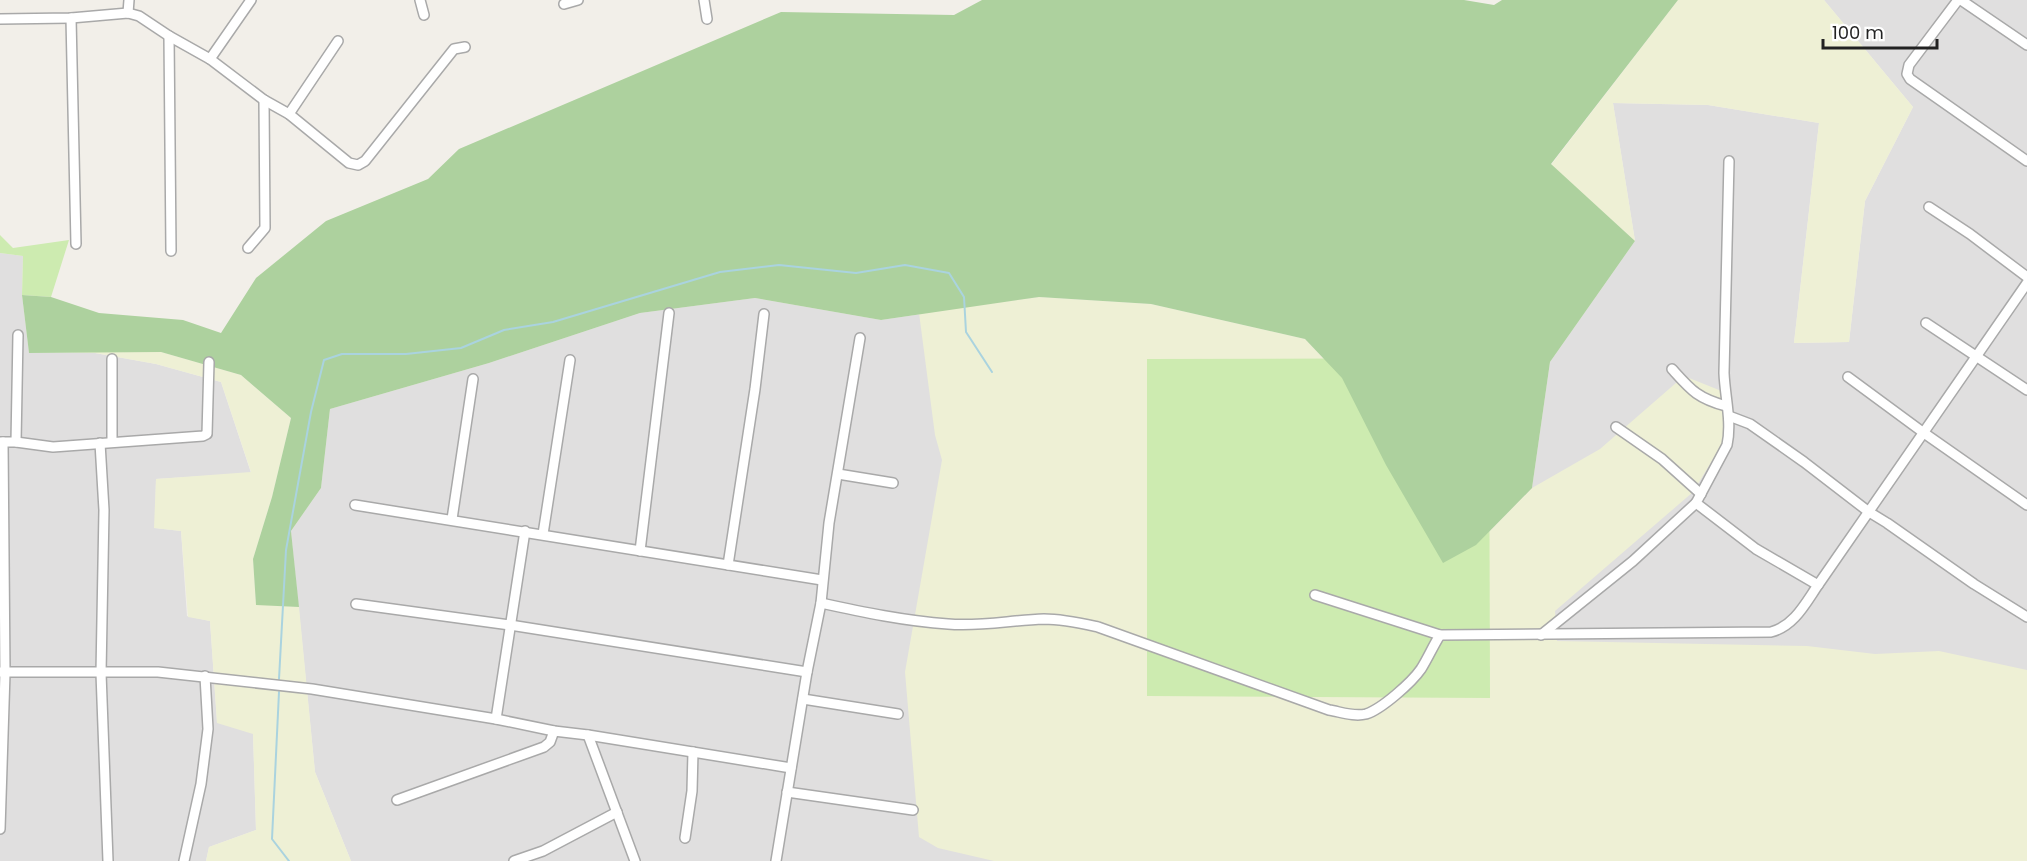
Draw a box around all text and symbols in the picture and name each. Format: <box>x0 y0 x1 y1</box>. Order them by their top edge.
scale bar <box>1823 12 1937 50</box>
text: 100 m <box>1832 20 1884 45</box>

